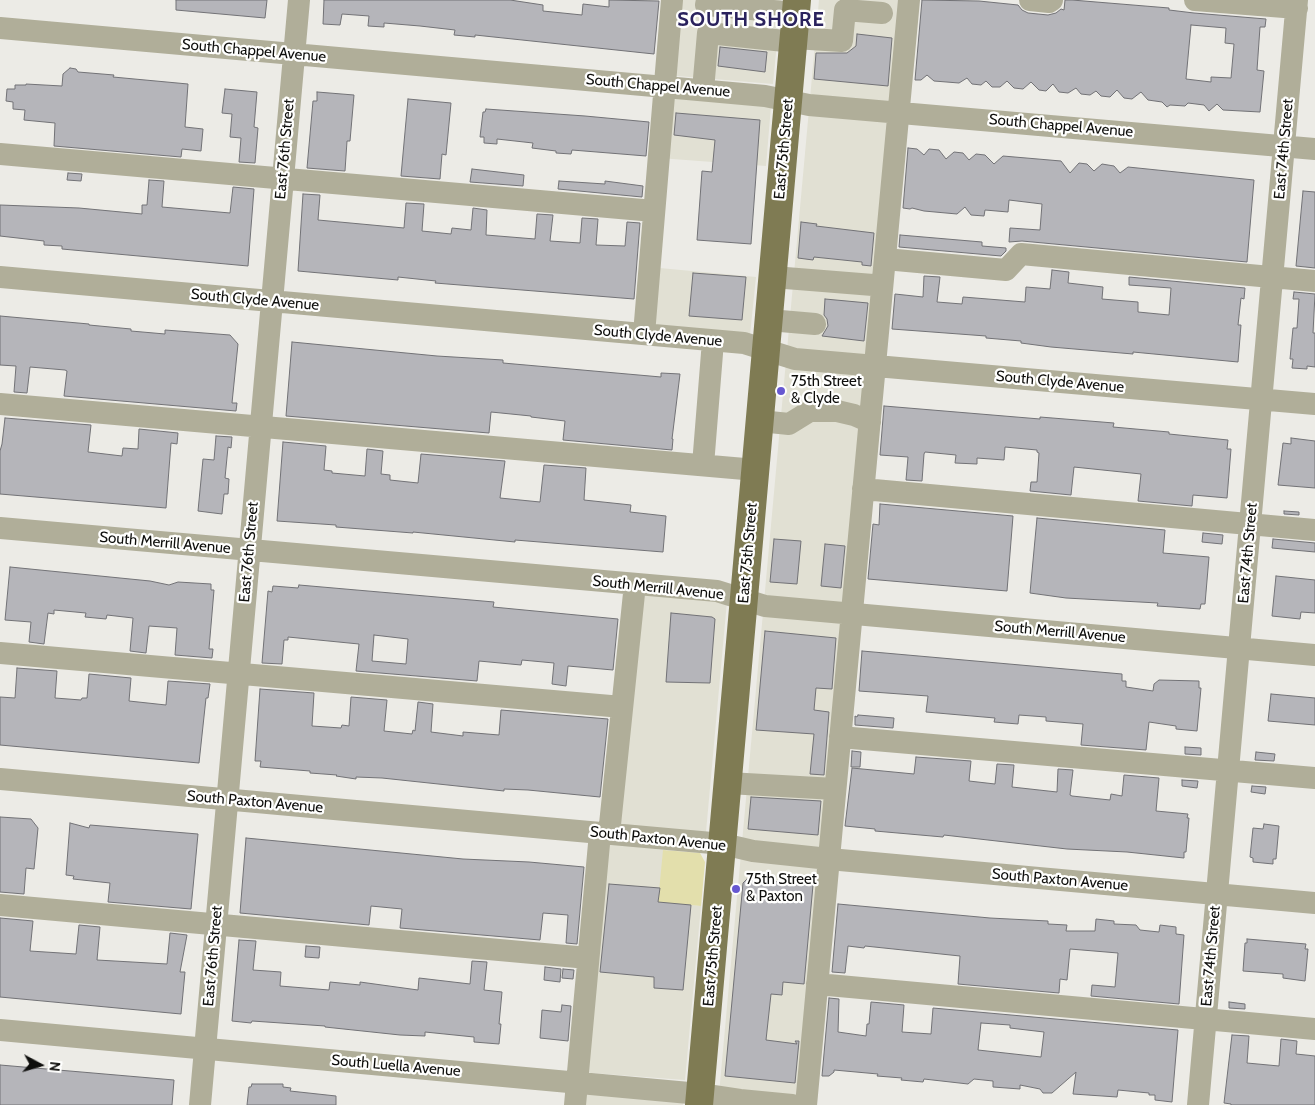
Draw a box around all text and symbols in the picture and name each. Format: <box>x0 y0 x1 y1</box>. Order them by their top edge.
district label: SOUTH SHORE <box>676 8 826 32</box>
street label: South Chappel Avenue <box>181 36 327 66</box>
street label: South Chappel Avenue <box>585 71 731 101</box>
street label: East 76th Street <box>272 98 298 200</box>
street label: East 75th Street <box>771 98 797 200</box>
street label: East 74th Street <box>1271 98 1297 200</box>
street label: South Chappel Avenue <box>988 111 1134 141</box>
street label: South Clyde Avenue <box>190 285 320 315</box>
street label: South Clyde Avenue <box>593 321 723 351</box>
street label: South Clyde Avenue <box>995 367 1125 397</box>
place label: 75th Street & Clyde <box>791 373 862 408</box>
marker: 75th Street & Clyde <box>775 385 787 397</box>
street label: East 76th Street <box>236 501 262 603</box>
street label: East 75th Street <box>735 502 761 604</box>
street label: East 74th Street <box>1235 502 1261 604</box>
street label: South Merrill Avenue <box>99 528 231 558</box>
street label: South Merrill Avenue <box>592 572 724 604</box>
street label: South Merrill Avenue <box>994 617 1126 647</box>
street label: South Paxton Avenue <box>186 787 324 817</box>
street label: South Paxton Avenue <box>589 823 727 855</box>
street label: South Paxton Avenue <box>991 865 1129 895</box>
place label: 75th Street & Paxton <box>746 871 817 906</box>
marker: 75th Street & Paxton <box>730 883 742 895</box>
street label: East 76th Street <box>200 905 226 1007</box>
street label: East 75th Street <box>700 905 726 1007</box>
street label: East 74th Street <box>1198 905 1224 1007</box>
north arrow <box>15 1040 65 1090</box>
street label: South Luella Avenue <box>331 1051 461 1081</box>
text: N <box>45 1061 64 1072</box>

